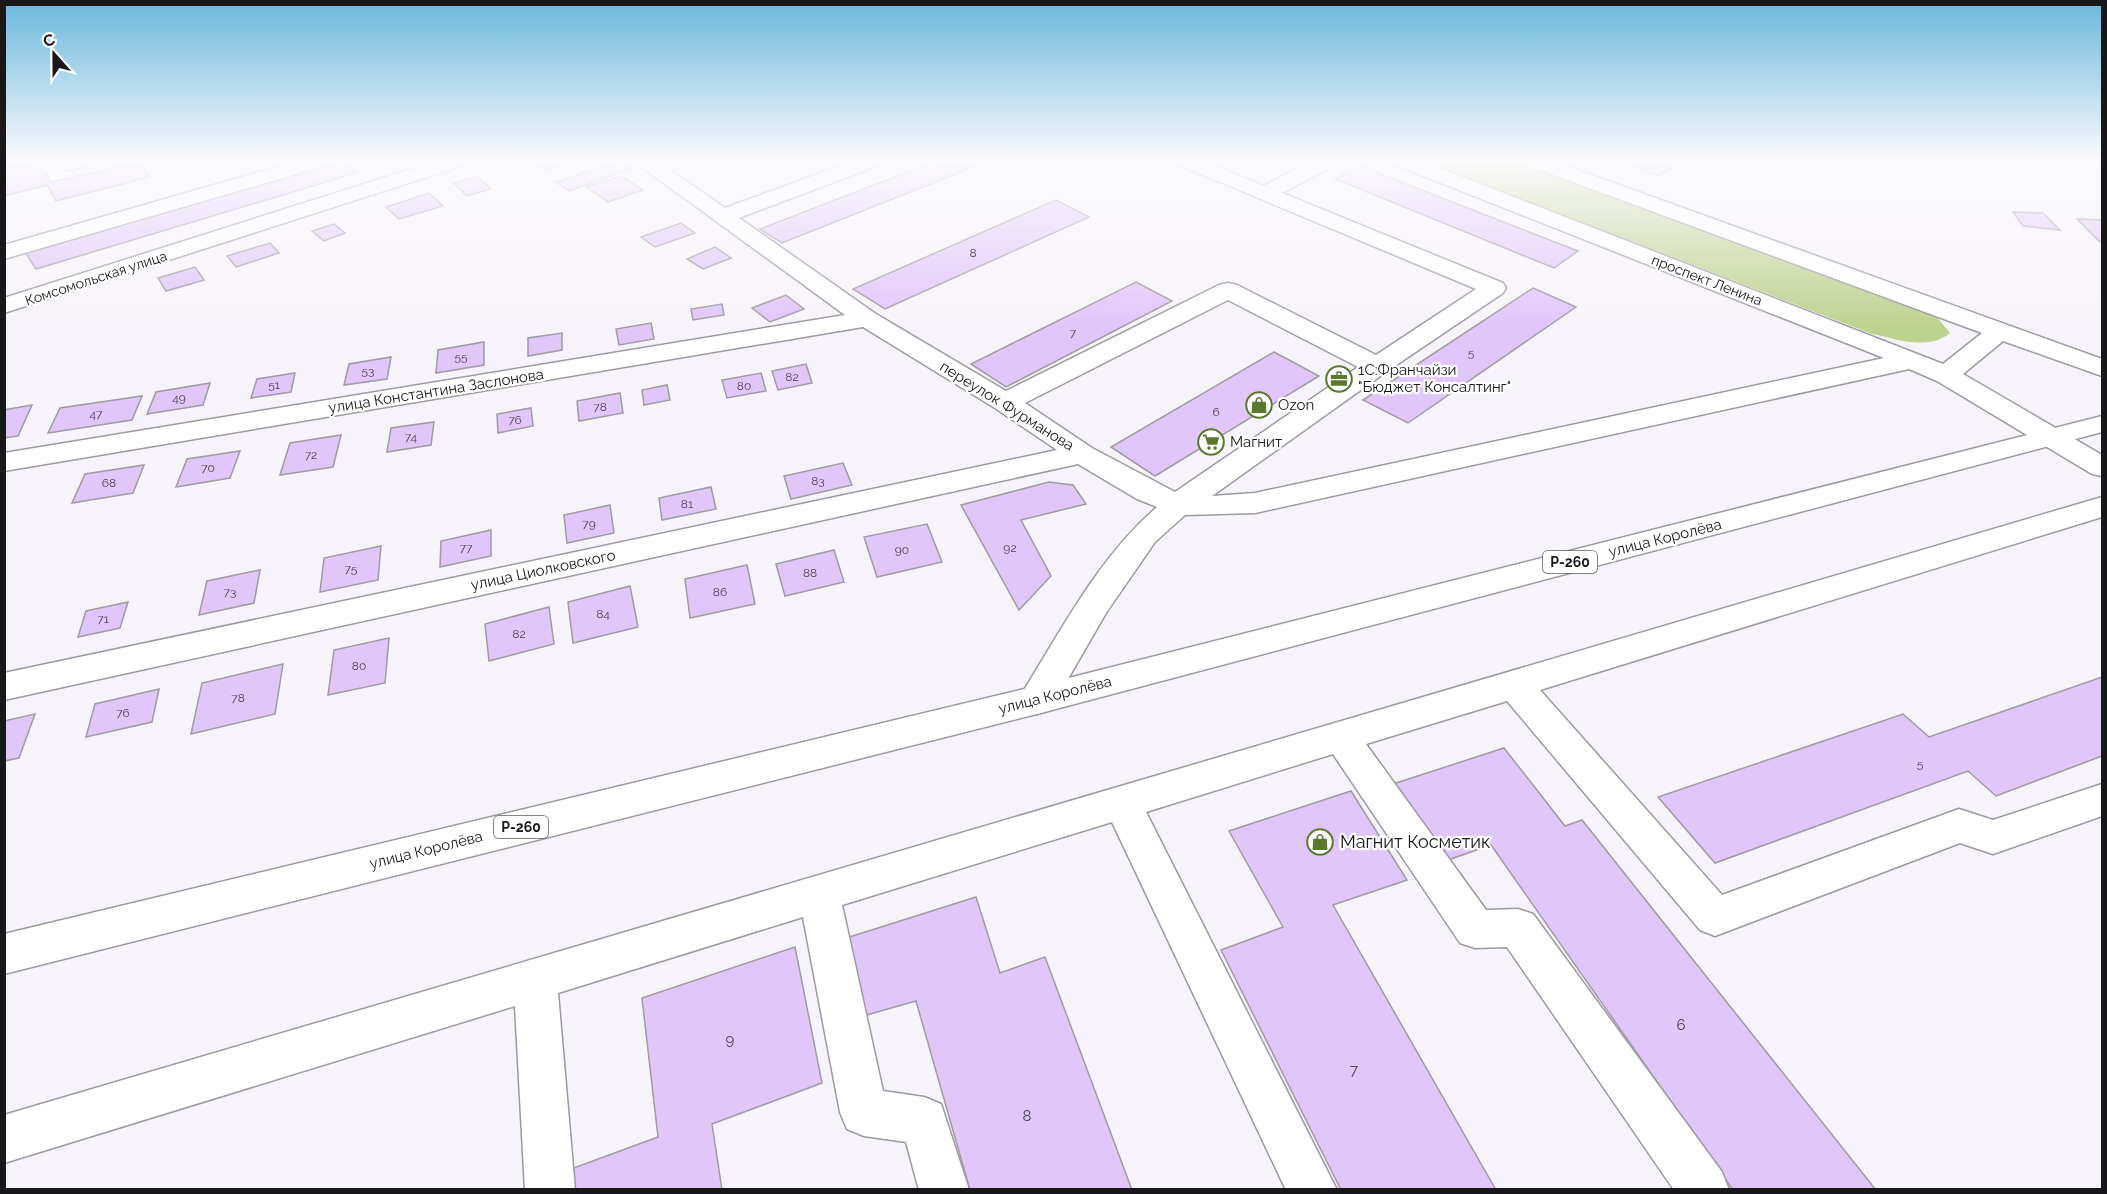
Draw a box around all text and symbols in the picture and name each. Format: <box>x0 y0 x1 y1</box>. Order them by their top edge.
north arrow <box>24 24 84 84</box>
text: С <box>40 30 57 51</box>
house number: 8 <box>969 246 977 260</box>
street label: Комсомольская улица <box>23 248 169 308</box>
street label: проспект Ленина <box>1650 252 1764 308</box>
house number: 7 <box>1070 326 1077 340</box>
house number: 5 <box>1468 346 1475 360</box>
house number: 55 <box>454 350 468 364</box>
street label: переулок Фурманова <box>937 357 1077 455</box>
place label: 1С:Франчайзи "Бюджет Консалтинг" <box>1358 361 1511 396</box>
house number: 53 <box>362 364 374 378</box>
office icon: 1С:Франчайзи "Бюджет Консалтинг" <box>1324 364 1354 394</box>
street label: улица Константина Заслонова <box>327 365 545 417</box>
house number: 82 <box>785 370 799 384</box>
house number: 51 <box>268 378 280 392</box>
house number: 80 <box>737 379 751 393</box>
shop icon: Ozon <box>1244 390 1274 420</box>
house number: 49 <box>172 391 186 405</box>
place label: Ozon <box>1278 396 1314 414</box>
house number: 78 <box>593 400 607 414</box>
house number: 6 <box>1212 405 1220 419</box>
house number: 47 <box>90 407 103 421</box>
house number: 76 <box>508 413 522 427</box>
supermarket icon: Магнит <box>1196 427 1226 457</box>
house number: 74 <box>405 430 418 444</box>
place label: Магнит <box>1230 433 1282 451</box>
house number: 72 <box>305 448 317 462</box>
house number: 70 <box>201 461 215 475</box>
house number: 83 <box>811 474 825 488</box>
house number: 68 <box>102 476 116 490</box>
house number: 81 <box>681 497 693 511</box>
street label: улица Королёва <box>1607 515 1723 561</box>
house number: 79 <box>582 517 596 531</box>
house number: 77 <box>460 541 473 555</box>
house number: 92 <box>1003 541 1017 555</box>
house number: 90 <box>895 543 909 557</box>
street label: улица Циолковского <box>469 546 617 594</box>
road number: Р-260 <box>1543 551 1597 573</box>
house number: 75 <box>345 562 358 576</box>
house number: 88 <box>803 566 817 580</box>
house number: 73 <box>224 585 236 599</box>
house number: 86 <box>713 585 727 599</box>
house number: 84 <box>596 607 610 621</box>
house number: 71 <box>97 612 109 626</box>
house number: 82 <box>512 627 526 641</box>
house number: 80 <box>352 659 366 673</box>
street label: улица Королёва <box>997 672 1113 718</box>
house number: 78 <box>231 691 245 705</box>
house number: 76 <box>116 706 130 720</box>
house number: 5 <box>1917 757 1924 771</box>
road number: Р-260 <box>494 816 548 838</box>
street label: улица Королёва <box>368 827 484 873</box>
shop icon: Магнит Косметик <box>1305 827 1335 857</box>
place label: Магнит Косметик <box>1340 831 1490 852</box>
house number: 6 <box>1676 1016 1686 1034</box>
house number: 9 <box>726 1031 735 1049</box>
house number: 7 <box>1350 1061 1358 1079</box>
house number: 8 <box>1023 1107 1032 1125</box>

